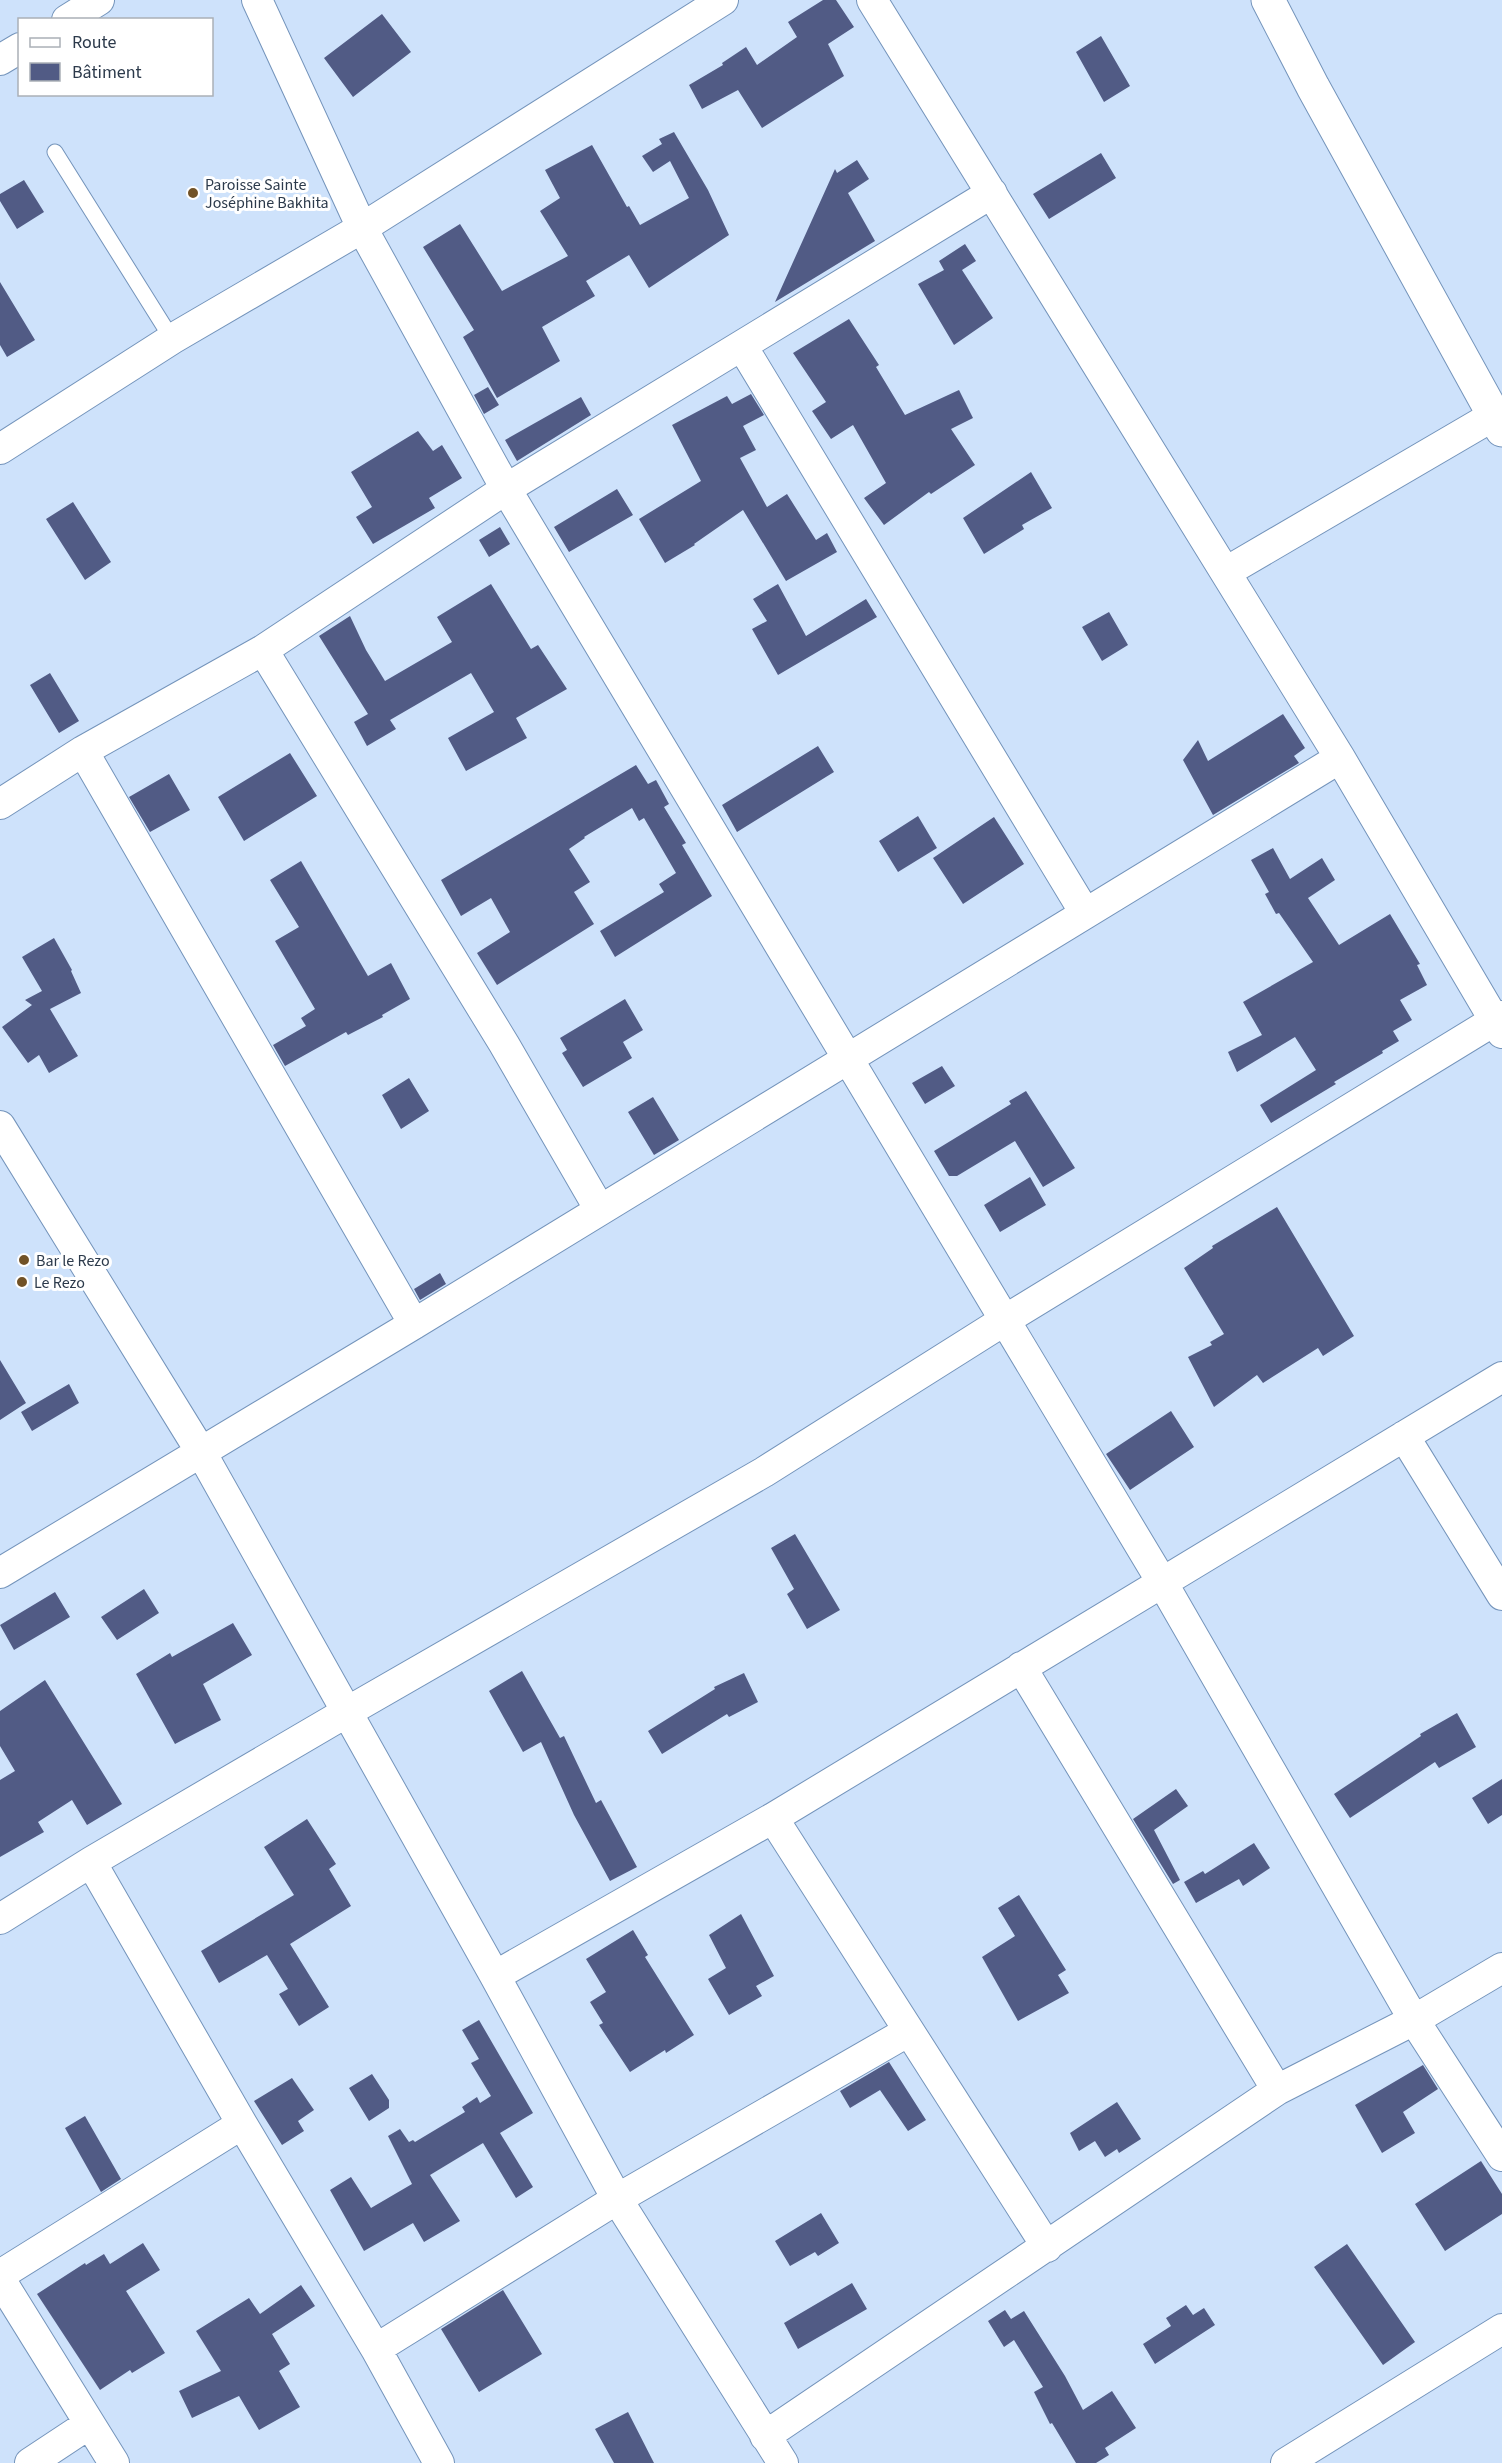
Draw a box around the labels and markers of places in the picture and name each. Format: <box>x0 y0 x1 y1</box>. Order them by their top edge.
place label: Paroisse Sainte Joséphine Bakhita <box>205 174 329 214</box>
marker: Paroisse Sainte Joséphine Bakhita <box>186 186 200 200</box>
place label: Bar le Rezo <box>36 1250 110 1272</box>
marker: Bar le Rezo <box>17 1253 31 1267</box>
place label: Le Rezo <box>34 1272 85 1294</box>
marker: Le Rezo <box>15 1275 29 1289</box>

